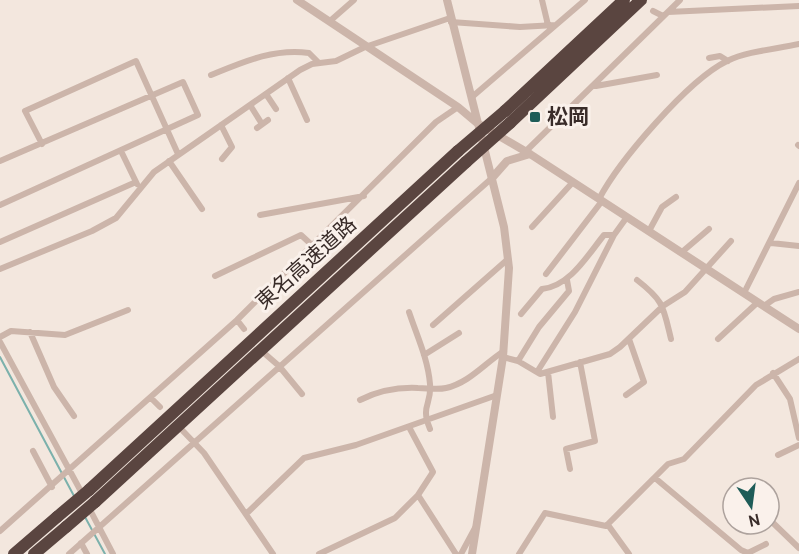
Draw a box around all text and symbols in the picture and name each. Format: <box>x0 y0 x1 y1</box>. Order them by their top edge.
place label: 松岡 <box>547 104 589 129</box>
marker: 松岡 <box>528 110 542 124</box>
street label: 東名高速道路 <box>250 211 361 314</box>
north arrow <box>721 476 781 536</box>
text: N <box>747 510 762 531</box>

